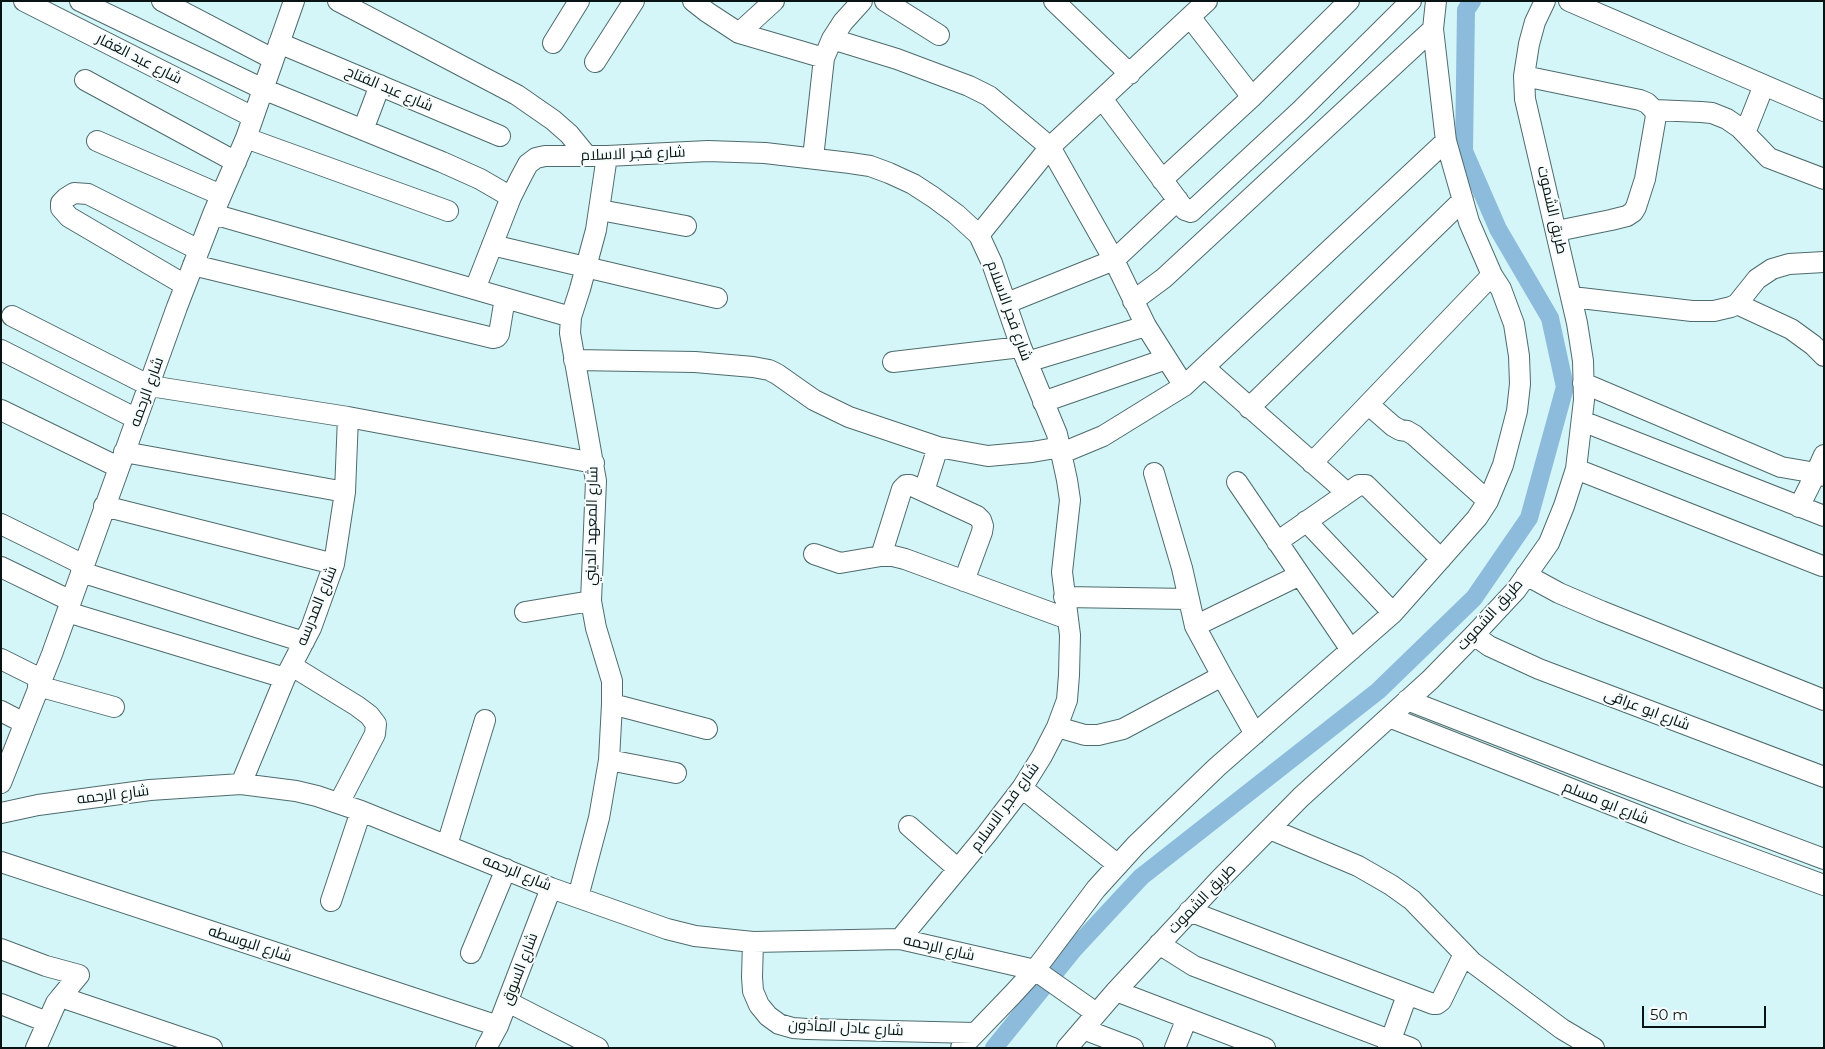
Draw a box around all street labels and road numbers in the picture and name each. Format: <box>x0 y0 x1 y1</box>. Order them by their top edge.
street label: شارع عبد الغفار <box>93 30 185 88</box>
street label: شارع عبد الفتاح <box>342 62 436 116</box>
street label: شارع فجر الاسلام <box>580 143 686 165</box>
street label: طريق الشموت <box>1533 164 1571 256</box>
street label: شارع فجر الاسلام <box>983 259 1035 363</box>
street label: شارع الرحمه <box>126 355 168 429</box>
street label: شارع المعهد الديني <box>582 466 602 586</box>
street label: شارع المدرسه <box>293 564 341 648</box>
street label: طريق الشموت <box>1453 576 1527 654</box>
street label: شارع ابو عراقى <box>1602 685 1692 735</box>
street label: شارع فجر الاسلام <box>967 759 1043 855</box>
street label: شارع ابو مسلم <box>1561 778 1651 828</box>
street label: شارع الرحمه <box>76 782 150 808</box>
street label: شارع الرحمه <box>480 851 554 895</box>
street label: طريق الشموت <box>1164 860 1240 938</box>
street label: شارع البوسطه <box>206 922 294 966</box>
street label: شارع السوق <box>498 930 542 1008</box>
street label: شارع الرحمه <box>902 931 976 965</box>
street label: شارع عادل المأذون <box>788 1016 904 1040</box>

